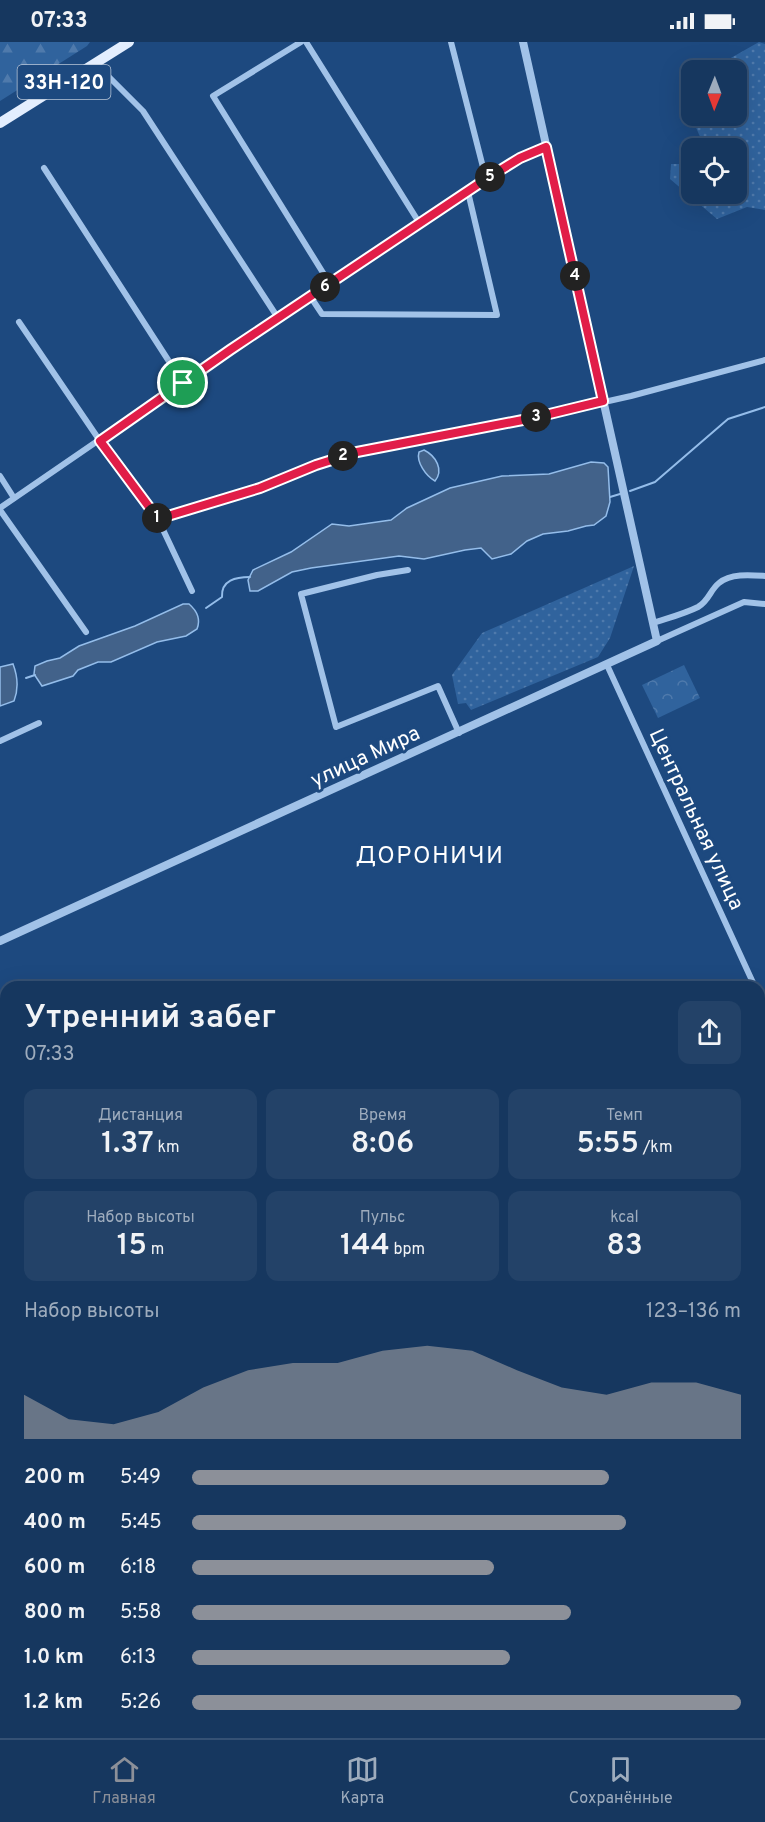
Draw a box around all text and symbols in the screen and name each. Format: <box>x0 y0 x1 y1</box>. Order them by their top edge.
text: 07:33 <box>30 8 88 35</box>
north arrow <box>681 60 747 126</box>
map controls <box>681 60 747 204</box>
road number: 33Н-120 <box>17 65 110 99</box>
button: locate <box>681 138 747 204</box>
pin: 5 <box>475 162 505 192</box>
text: 5 <box>485 167 495 187</box>
pin: 4 <box>560 261 590 291</box>
text: 4 <box>570 266 580 286</box>
pin: 6 <box>310 272 340 302</box>
text: 6 <box>320 277 330 297</box>
pin <box>157 357 208 408</box>
icon: arrive <box>166 366 199 399</box>
pin: 3 <box>521 402 551 432</box>
text: 3 <box>531 407 541 427</box>
pin: 2 <box>328 441 358 471</box>
text: 2 <box>338 446 348 466</box>
pin: 1 <box>142 503 172 533</box>
text: 1 <box>154 508 160 528</box>
street label: улица Мира <box>307 720 425 794</box>
street label: Центральная улица <box>642 725 750 915</box>
district label: ДОРОНИЧИ <box>355 842 505 872</box>
text: Утренний забег <box>24 998 276 1040</box>
button: share <box>678 1001 741 1064</box>
text: 07:33 <box>24 1042 74 1068</box>
text: Дистанция <box>98 1106 183 1126</box>
text: Время <box>358 1106 407 1126</box>
text: Темп <box>606 1106 643 1126</box>
text: 1.37 <box>101 1126 154 1163</box>
text: 8:06 <box>351 1126 414 1163</box>
text: 5:55 <box>577 1126 639 1163</box>
text: km <box>154 1138 180 1158</box>
text: /km <box>639 1138 672 1158</box>
text: Набор высоты <box>86 1208 195 1228</box>
text: Пульс <box>360 1208 405 1228</box>
text: kcal <box>610 1208 639 1228</box>
text: 15 <box>117 1228 147 1265</box>
text: 144 <box>340 1228 390 1265</box>
text: 83 <box>606 1228 643 1265</box>
text: m <box>147 1240 164 1260</box>
text: bpm <box>390 1240 425 1260</box>
text: Набор высоты <box>24 1299 160 1325</box>
text: 123–136 m <box>646 1299 741 1325</box>
text: 200 m <box>24 1465 85 1491</box>
text: 5:49 <box>120 1465 161 1491</box>
text: 400 m <box>24 1510 86 1536</box>
text: 5:45 <box>120 1510 162 1536</box>
text: 600 m <box>24 1555 85 1581</box>
text: 6:18 <box>120 1555 156 1581</box>
text: 800 m <box>24 1600 85 1626</box>
text: 5:58 <box>120 1600 162 1626</box>
text: 1.0 km <box>24 1645 84 1671</box>
text: 6:13 <box>120 1645 156 1671</box>
text: 1.2 km <box>24 1690 83 1716</box>
text: 5:26 <box>120 1690 161 1716</box>
tab: Главная <box>92 1753 156 1809</box>
tab: Карта <box>340 1753 384 1809</box>
tab: Сохранённые <box>569 1753 673 1809</box>

